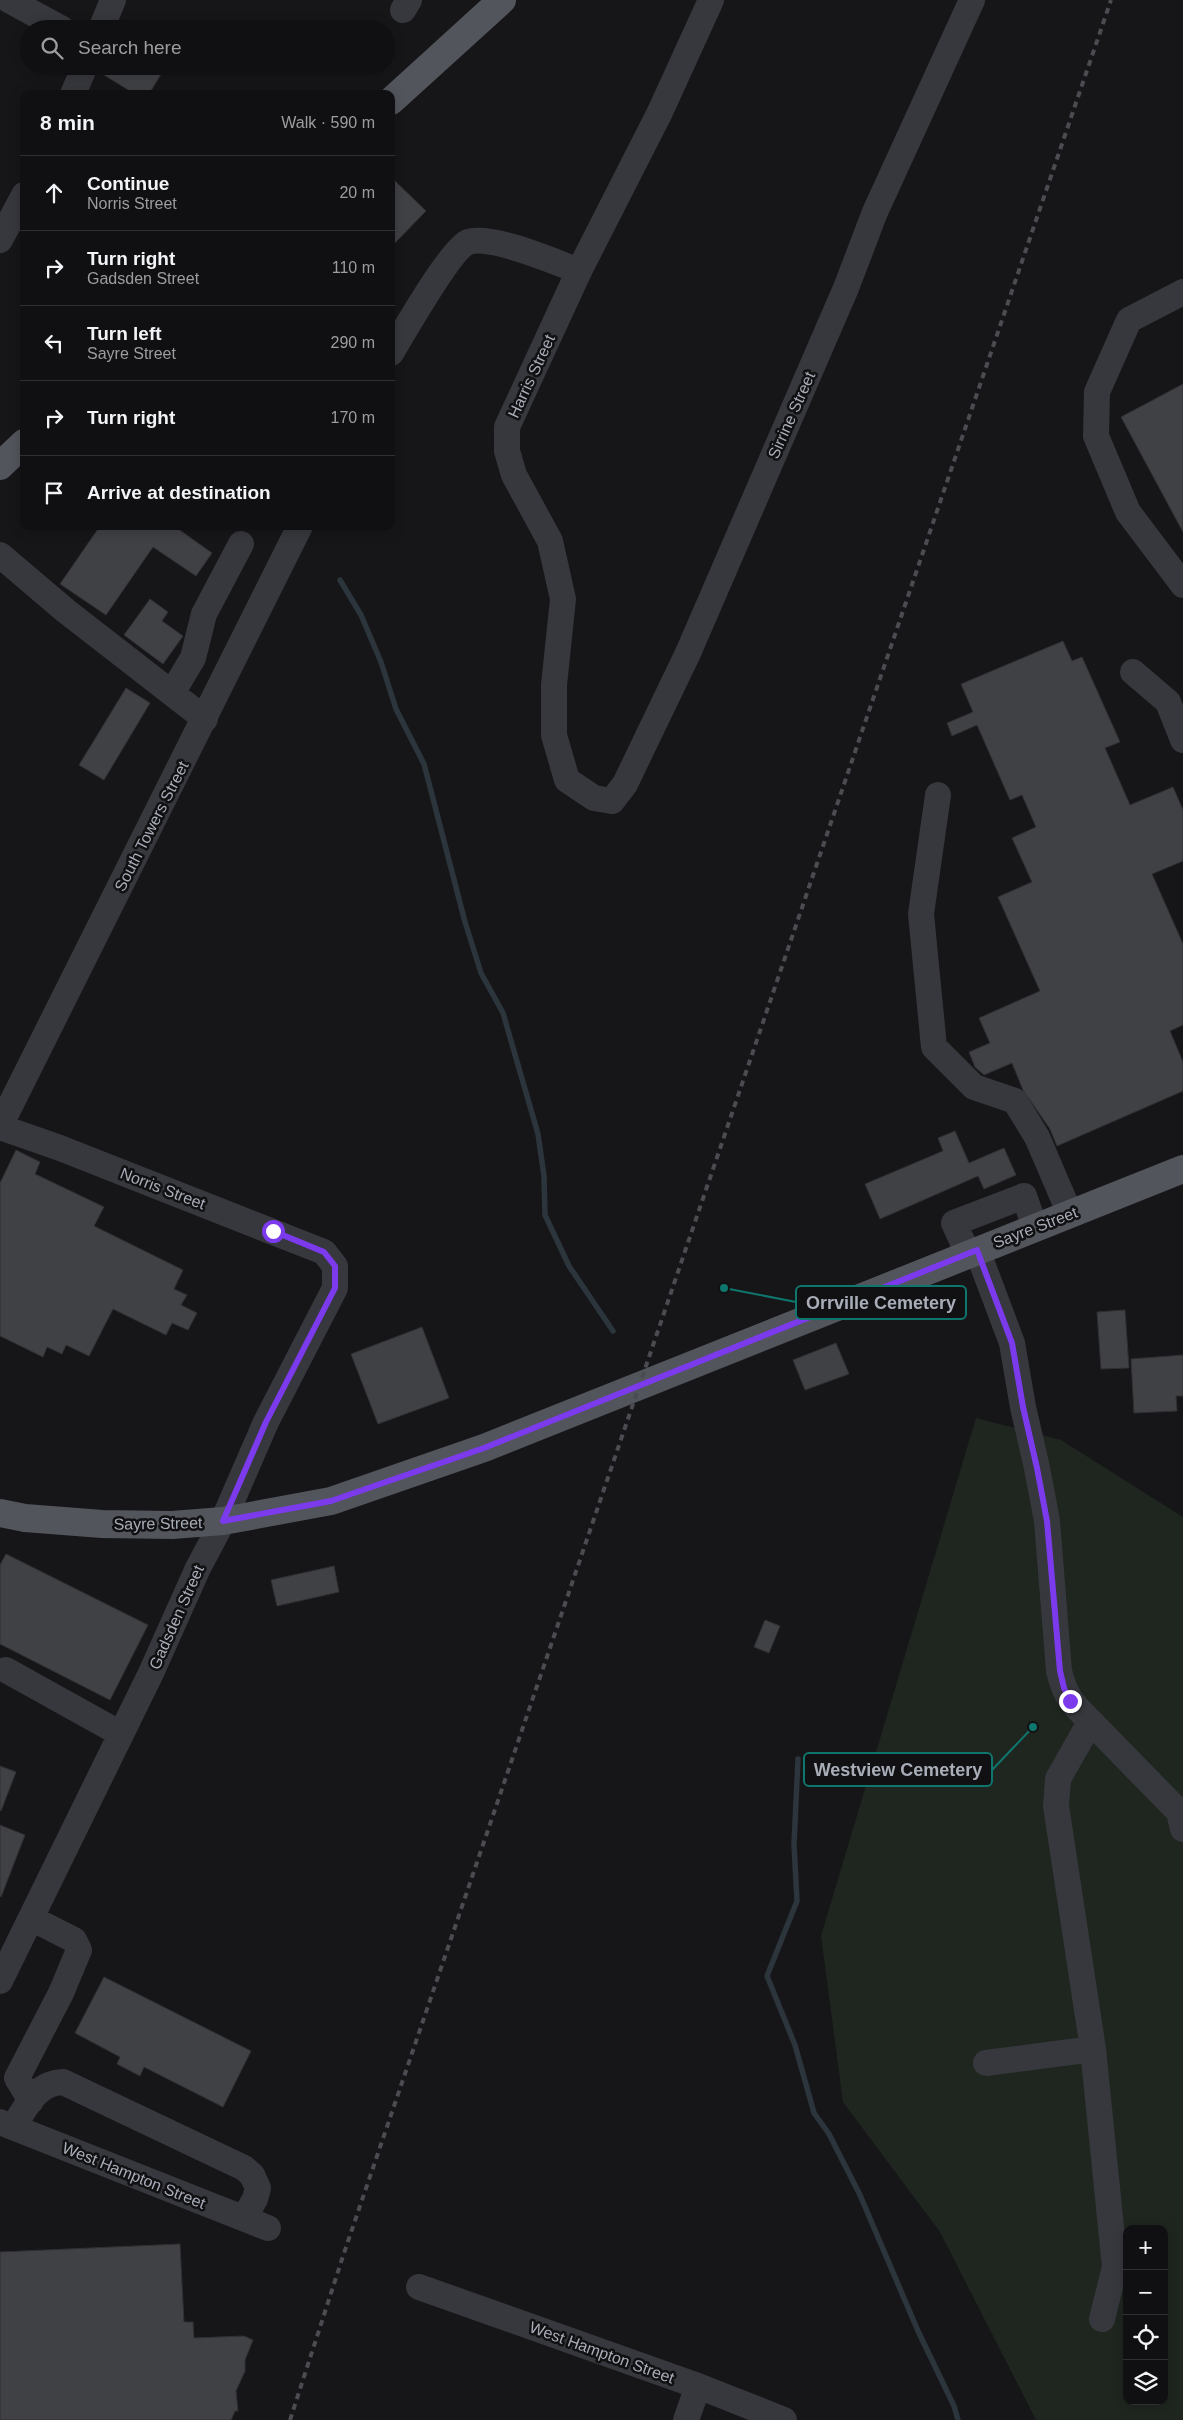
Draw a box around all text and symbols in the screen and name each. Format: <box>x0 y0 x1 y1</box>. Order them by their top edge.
search box <box>20 20 395 75</box>
icon: search <box>38 34 66 62</box>
text: Search here <box>78 37 182 58</box>
text: 8 min <box>40 111 95 134</box>
text: Walk · 590 m <box>281 114 375 131</box>
text: Continue <box>87 173 169 194</box>
icon: ahead <box>40 179 68 207</box>
text: 20 m <box>339 184 375 201</box>
text: Norris Street <box>87 195 177 212</box>
text: Turn right <box>87 248 175 269</box>
icon: right <box>40 254 68 282</box>
text: 110 m <box>332 259 375 276</box>
text: Gadsden Street <box>87 270 199 287</box>
text: Turn left <box>87 323 162 344</box>
icon: left <box>40 329 68 357</box>
street label: Harris Street <box>505 331 558 420</box>
text: 290 m <box>331 334 375 351</box>
text: Sayre Street <box>87 345 176 362</box>
street label: Sirrine Street <box>765 369 818 461</box>
icon: right <box>40 404 68 432</box>
text: Turn right <box>87 407 175 428</box>
text: 170 m <box>331 409 375 426</box>
icon: arrive <box>40 479 68 507</box>
text: Arrive at destination <box>87 482 271 503</box>
street label: South Towers Street <box>111 758 192 894</box>
street label: Norris Street <box>118 1164 208 1213</box>
street label: Sayre Street <box>991 1203 1080 1251</box>
route start <box>262 1220 285 1243</box>
callout: Orrville Cemetery <box>796 1286 966 1319</box>
text: Orrville Cemetery <box>806 1293 956 1313</box>
street label: Sayre Street <box>113 1514 203 1533</box>
street label: Gadsden Street <box>146 1562 207 1672</box>
route end <box>1059 1690 1082 1713</box>
callout: Westview Cemetery <box>804 1753 992 1786</box>
text: Westview Cemetery <box>814 1760 982 1780</box>
street label: West Hampton Street <box>60 2139 208 2212</box>
map controls <box>1123 2225 1168 2405</box>
button: + <box>1123 2225 1168 2270</box>
button: − <box>1123 2270 1168 2315</box>
button: locate <box>1123 2315 1168 2360</box>
street label: West Hampton Street <box>527 2318 677 2387</box>
button: layers <box>1123 2360 1168 2405</box>

